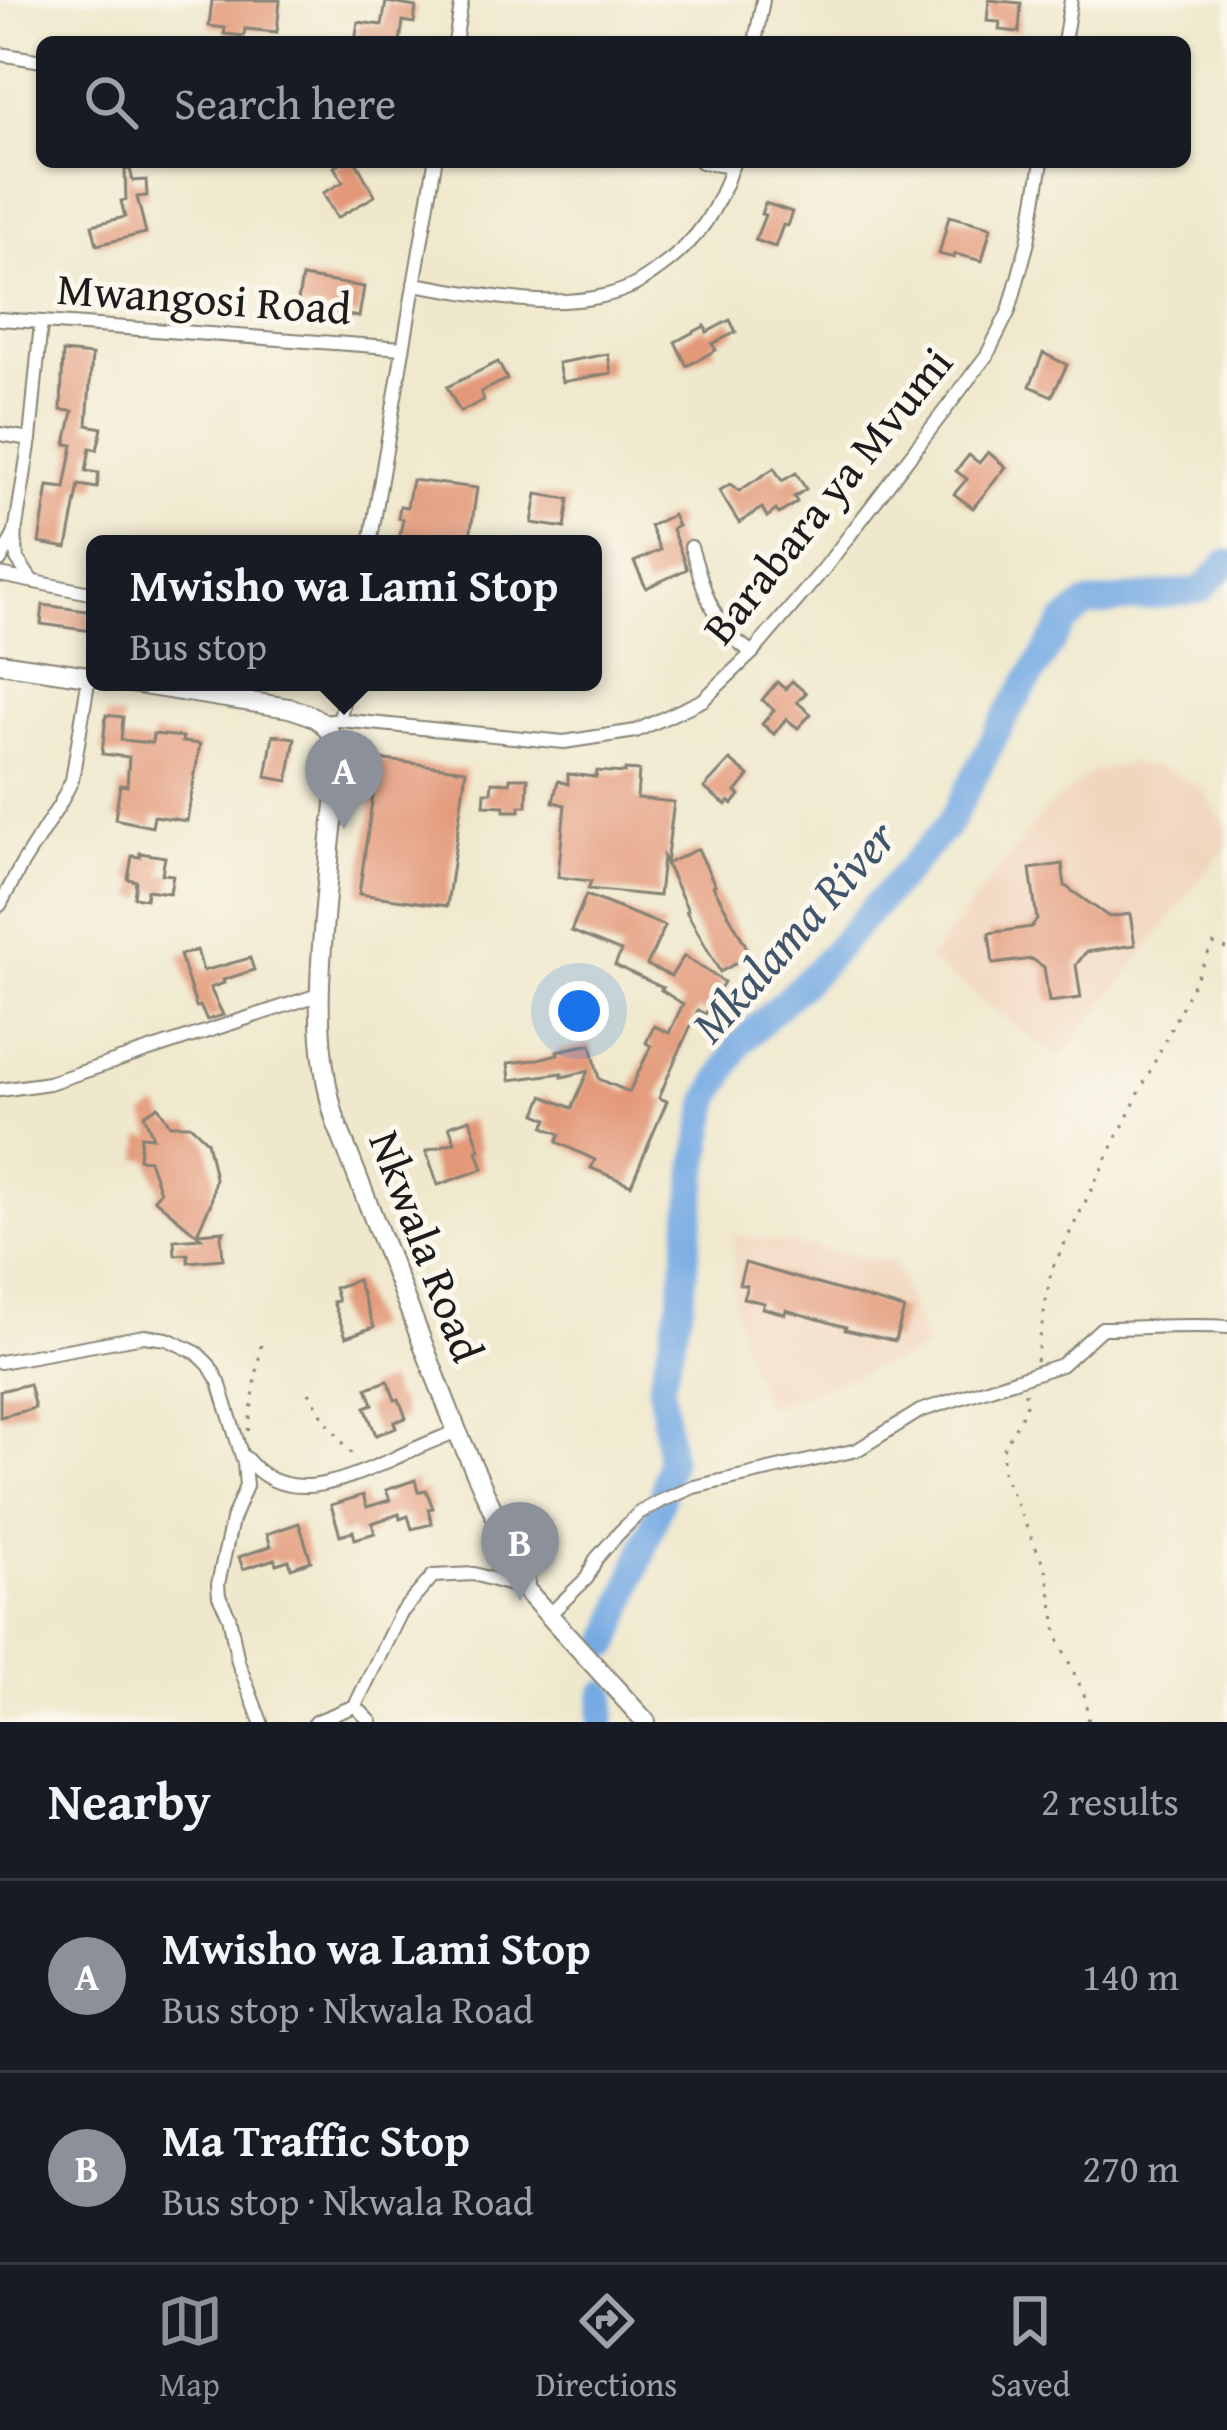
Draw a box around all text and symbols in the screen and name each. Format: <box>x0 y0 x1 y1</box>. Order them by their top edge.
search box <box>36 36 1191 168</box>
icon: search <box>78 69 144 135</box>
text: Search here <box>174 70 396 135</box>
street label: Mwangosi Road <box>55 255 353 340</box>
street label: Barabara ya Mvumi <box>686 332 967 657</box>
popup <box>86 535 602 691</box>
text: Mwisho wa Lami Stop <box>130 552 558 617</box>
text: Bus stop <box>130 617 267 674</box>
pin: A <box>305 730 383 829</box>
water label: Mkalama River <box>673 803 913 1058</box>
your location <box>549 981 609 1041</box>
street label: Nkwala Road <box>354 1121 501 1371</box>
pin: B <box>481 1502 559 1601</box>
text: Nearby <box>48 1763 211 1838</box>
text: 2 results <box>1041 1772 1179 1829</box>
text: Mwisho wa Lami Stop <box>162 1915 591 1980</box>
text: A <box>75 1947 99 2004</box>
text: 140 m <box>1082 1947 1179 2004</box>
text: Bus stop · Nkwala Road <box>162 1980 534 2037</box>
text: Ma Traffic Stop <box>162 2107 470 2172</box>
text: B <box>75 2139 99 2196</box>
text: 270 m <box>1082 2139 1179 2196</box>
text: Bus stop · Nkwala Road <box>162 2172 534 2229</box>
tab: Map <box>157 2288 223 2408</box>
tab: Directions <box>536 2288 677 2408</box>
tab: Saved <box>991 2288 1070 2408</box>

